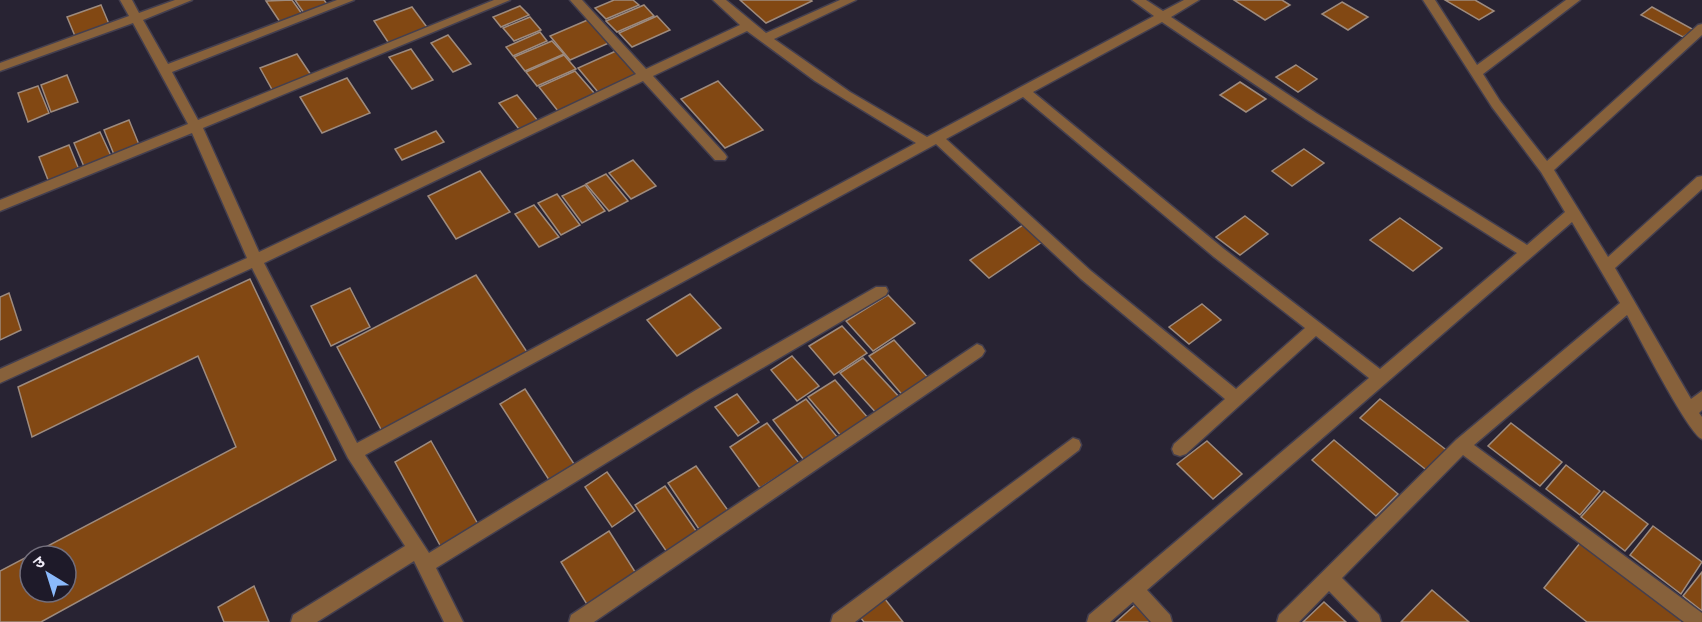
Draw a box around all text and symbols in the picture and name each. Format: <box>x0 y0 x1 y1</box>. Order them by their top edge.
north arrow <box>18 544 78 604</box>
text: उ <box>30 552 49 573</box>

